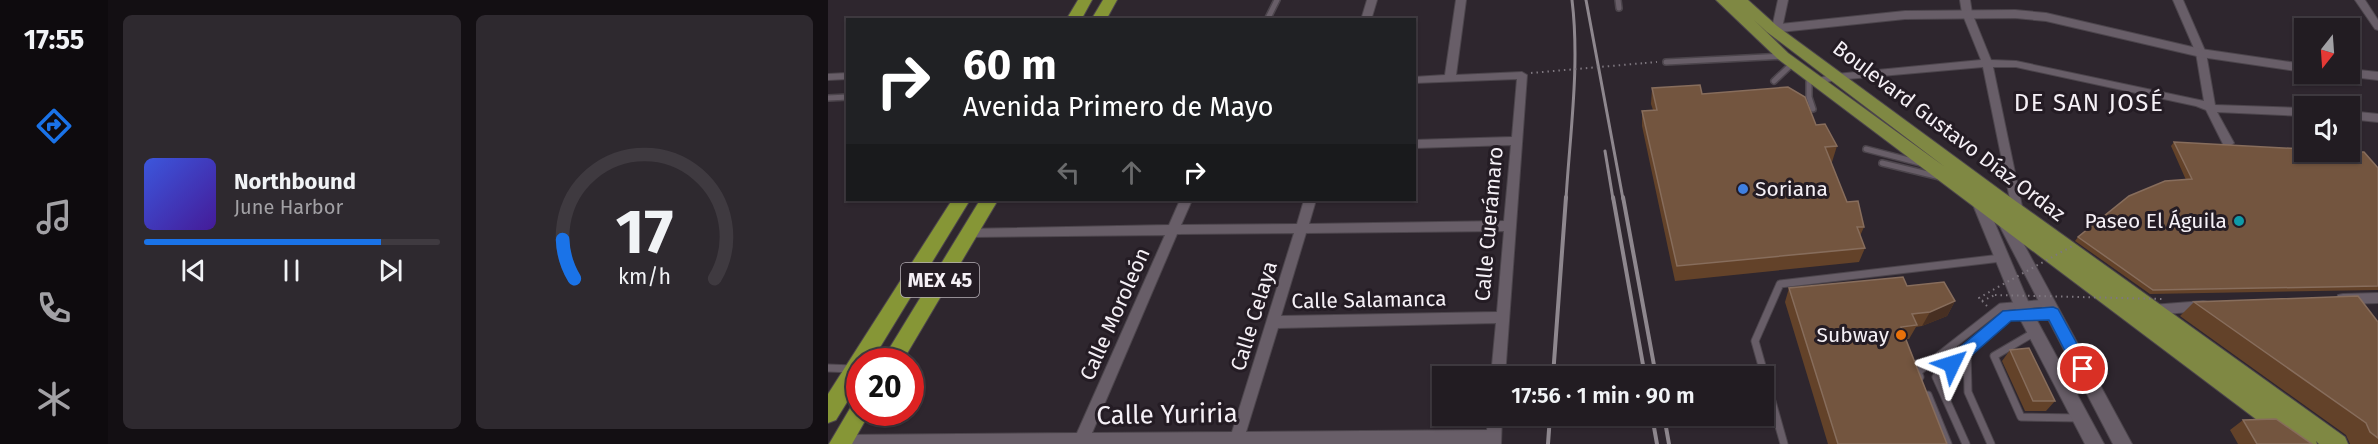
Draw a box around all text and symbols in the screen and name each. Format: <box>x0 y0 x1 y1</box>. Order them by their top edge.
north arrow <box>2294 18 2360 84</box>
map controls <box>2294 18 2360 162</box>
text: 17:55 <box>24 24 84 56</box>
street label: Boulevard Gustavo Díaz Ordaz <box>1828 35 2070 227</box>
text: 60 m <box>963 40 1057 90</box>
icon: right <box>864 42 942 120</box>
district label: DE SAN JOSÉ <box>2014 88 2164 117</box>
text: Avenida Primero de Mayo <box>963 91 1274 123</box>
button: sound <box>2294 96 2360 162</box>
icon: directions <box>33 105 75 147</box>
street label: Calle Cuerámaro <box>1469 146 1509 302</box>
icon: left <box>1052 156 1085 189</box>
icon: ahead <box>1115 156 1148 189</box>
icon: right <box>1178 156 1211 189</box>
text: Northbound <box>234 168 356 195</box>
place label: Soriana <box>1755 176 1828 202</box>
marker: Soriana <box>1736 182 1750 196</box>
text: June Harbor <box>234 195 343 219</box>
text: 17 <box>615 195 673 270</box>
icon: music <box>33 196 75 238</box>
place label: Paseo El Águila <box>2084 208 2227 234</box>
marker: Paseo El Águila <box>2232 214 2246 228</box>
street label: Calle Moroleón <box>1074 244 1156 384</box>
icon: previous <box>177 254 210 287</box>
icon: pause <box>275 254 308 287</box>
icon: next <box>374 254 407 287</box>
street label: Calle Celaya <box>1225 258 1283 374</box>
road number: MEX 45 <box>901 263 979 297</box>
text: km/h <box>618 264 671 290</box>
street label: Calle Salamanca <box>1291 286 1447 314</box>
icon: phone <box>33 287 75 329</box>
place label: Subway <box>1817 322 1890 348</box>
marker: Subway <box>1894 328 1908 342</box>
position arrow <box>1920 332 1984 396</box>
pin <box>2057 343 2108 394</box>
speed limit sign: 20 <box>846 348 924 426</box>
icon: arrive <box>2066 352 2099 385</box>
icon: climate <box>33 378 75 420</box>
text: 17:56 · 1 min · 90 m <box>1511 382 1695 409</box>
street label: Calle Yuriria <box>1096 398 1238 431</box>

